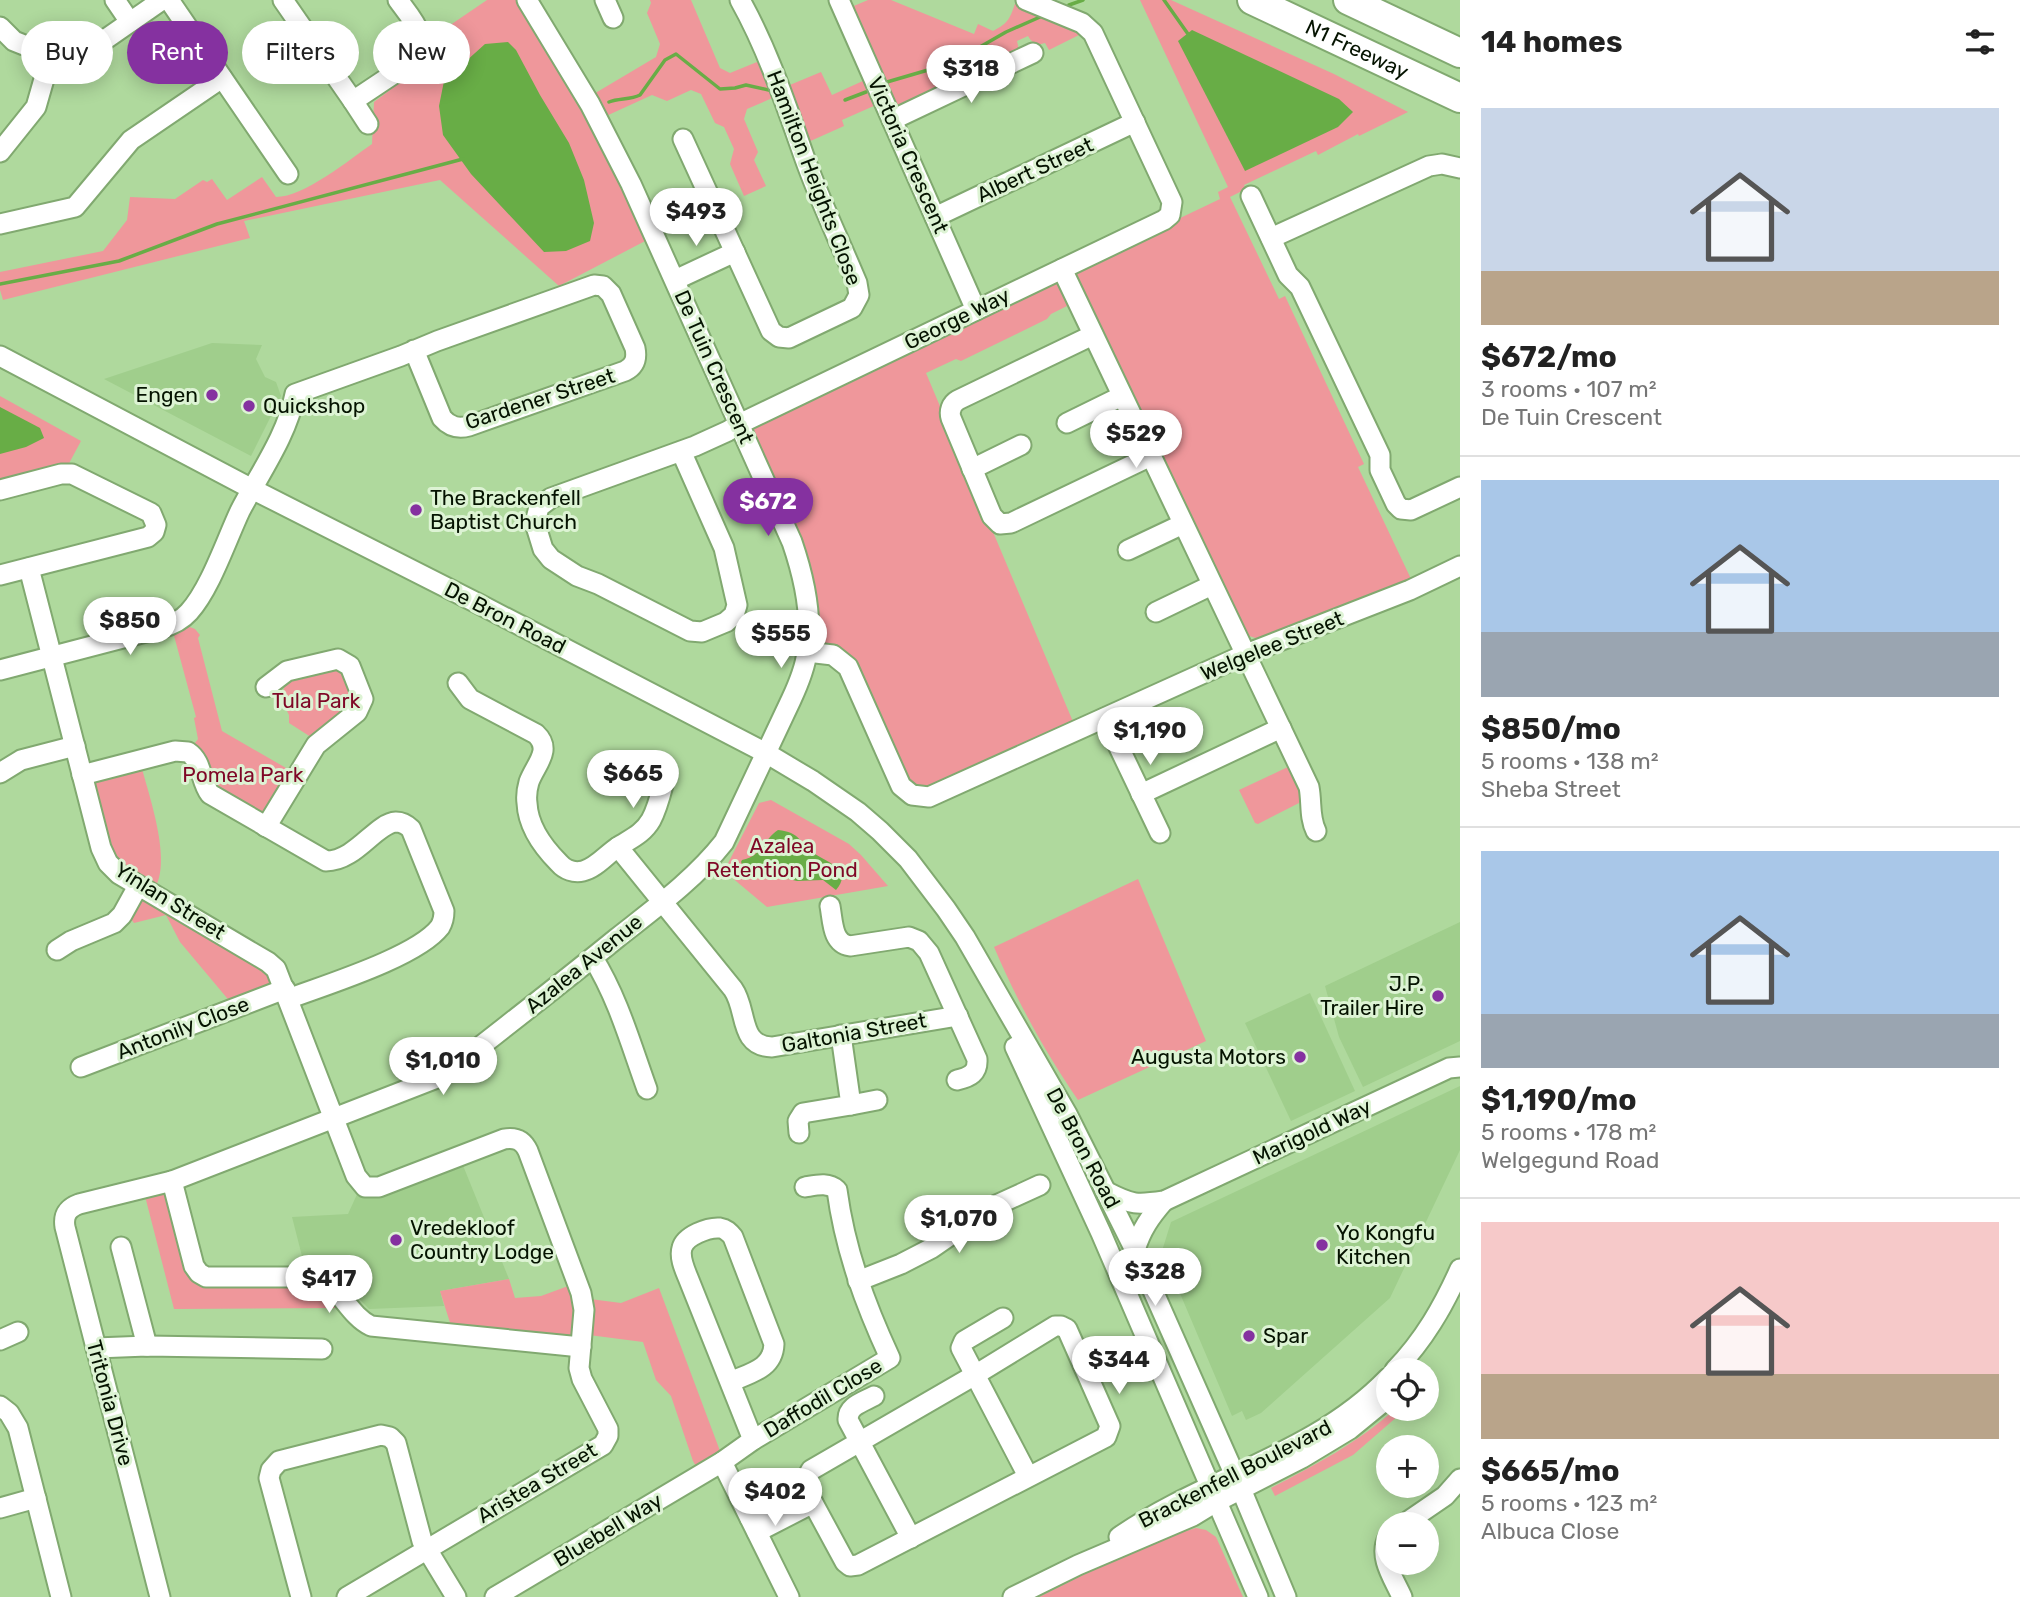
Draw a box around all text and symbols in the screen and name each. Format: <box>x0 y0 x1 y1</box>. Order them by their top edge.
street label: N1 Freeway <box>1302 14 1413 84</box>
chip: Buy <box>21 21 113 84</box>
chip: Rent <box>127 21 228 84</box>
chip: Filters <box>242 21 359 84</box>
chip: New <box>373 21 470 84</box>
icon: filters <box>1961 23 1999 61</box>
text: 14 homes <box>1481 24 1623 60</box>
pin: $318 <box>930 46 1012 105</box>
text: $318 <box>942 54 1000 82</box>
street label: Hamilton Heights Close <box>762 67 867 289</box>
street label: Victoria Crescent <box>863 73 954 237</box>
street label: Albert Street <box>973 132 1097 207</box>
icon: home <box>1677 154 1803 280</box>
pin: $493 <box>655 188 737 248</box>
text: $493 <box>666 197 726 225</box>
street label: George Way <box>900 282 1014 355</box>
street label: De Tuin Crescent <box>669 286 759 447</box>
text: $672/mo <box>1481 339 1617 375</box>
street label: Gardener Street <box>462 363 618 434</box>
text: 3 rooms · 107 m² <box>1481 375 1657 403</box>
place label: Engen <box>136 382 198 407</box>
marker: Engen <box>204 387 220 403</box>
place label: Quickshop <box>263 393 365 418</box>
marker: Quickshop <box>241 398 257 414</box>
text: De Tuin Crescent <box>1481 403 1662 431</box>
pin: $529 <box>1095 410 1177 470</box>
text: $529 <box>1106 419 1166 447</box>
pin: $672 <box>727 478 809 538</box>
place label: The Brackenfell Baptist Church <box>430 485 581 534</box>
text: $672 <box>739 487 797 515</box>
marker: The Brackenfell Baptist Church <box>408 502 424 518</box>
icon: home <box>1677 526 1803 652</box>
street label: De Bron Road <box>440 576 570 659</box>
pin: $850 <box>89 598 171 657</box>
street label: Welgelee Street <box>1197 605 1347 686</box>
text: $850 <box>99 606 161 634</box>
pin: $555 <box>740 610 822 670</box>
text: $555 <box>751 619 811 647</box>
park label: Tula Park <box>272 688 360 713</box>
pin: $1,190 <box>1093 708 1207 767</box>
text: $850/mo <box>1481 711 1621 747</box>
text: $1,190 <box>1113 716 1187 744</box>
text: 5 rooms · 138 m² <box>1481 747 1658 775</box>
pin: $665 <box>592 750 674 810</box>
text: $665 <box>603 759 663 787</box>
park label: Pomela Park <box>182 762 304 787</box>
text: Sheba Street <box>1481 775 1621 803</box>
park label: Azalea Retention Pond <box>706 833 858 882</box>
street label: Yinlan Street <box>110 857 230 945</box>
icon: home <box>1677 897 1803 1023</box>
street label: Azalea Avenue <box>520 909 647 1018</box>
place label: J.P. Trailer Hire <box>1320 971 1424 1020</box>
marker: J.P. Trailer Hire <box>1430 988 1446 1004</box>
street label: Antonily Close <box>113 991 252 1064</box>
street label: Galtonia Street <box>780 1007 928 1058</box>
pin: $1,010 <box>386 1038 500 1097</box>
place label: Augusta Motors <box>1131 1044 1286 1069</box>
text: $1,010 <box>405 1046 481 1074</box>
marker: Augusta Motors <box>1292 1049 1308 1065</box>
text: $1,190/mo <box>1481 1082 1637 1118</box>
street label: De Bron Road <box>1041 1083 1126 1212</box>
street label: Marigold Way <box>1249 1093 1375 1170</box>
text: 5 rooms · 178 m² <box>1481 1118 1656 1146</box>
text: Welgegund Road <box>1481 1146 1659 1174</box>
pin: $1,070 <box>902 1196 1016 1255</box>
text: $1,070 <box>920 1204 998 1232</box>
place label: Vredekloof Country Lodge <box>410 1215 554 1264</box>
place label: Yo Kongfu Kitchen <box>1336 1220 1435 1269</box>
marker: Vredekloof Country Lodge <box>388 1232 404 1248</box>
marker: Yo Kongfu Kitchen <box>1314 1237 1330 1253</box>
pin: $328 <box>1114 1248 1196 1308</box>
pin: $417 <box>288 1256 370 1315</box>
text: $328 <box>1124 1257 1186 1285</box>
text: $417 <box>301 1264 357 1292</box>
icon: home <box>1677 1268 1803 1394</box>
place label: Spar <box>1263 1323 1308 1348</box>
marker: Spar <box>1241 1328 1257 1344</box>
pin: $344 <box>1078 1336 1160 1396</box>
street label: Tritonia Drive <box>82 1337 139 1468</box>
text: $344 <box>1088 1345 1150 1373</box>
street label: Daffodil Close <box>759 1352 887 1443</box>
map controls <box>1376 1358 1439 1575</box>
button: locate <box>1376 1358 1439 1421</box>
street label: Brackenfell Boulevard <box>1134 1414 1335 1533</box>
button: + <box>1376 1435 1439 1498</box>
street label: Aristea Street <box>472 1437 601 1528</box>
text: $665/mo <box>1481 1453 1620 1489</box>
pin: $402 <box>734 1468 816 1528</box>
text: $402 <box>744 1477 806 1505</box>
street label: Bluebell Way <box>549 1487 667 1572</box>
text: 5 rooms · 123 m² <box>1481 1489 1657 1517</box>
button: − <box>1376 1512 1439 1575</box>
text: Albuca Close <box>1481 1517 1619 1545</box>

